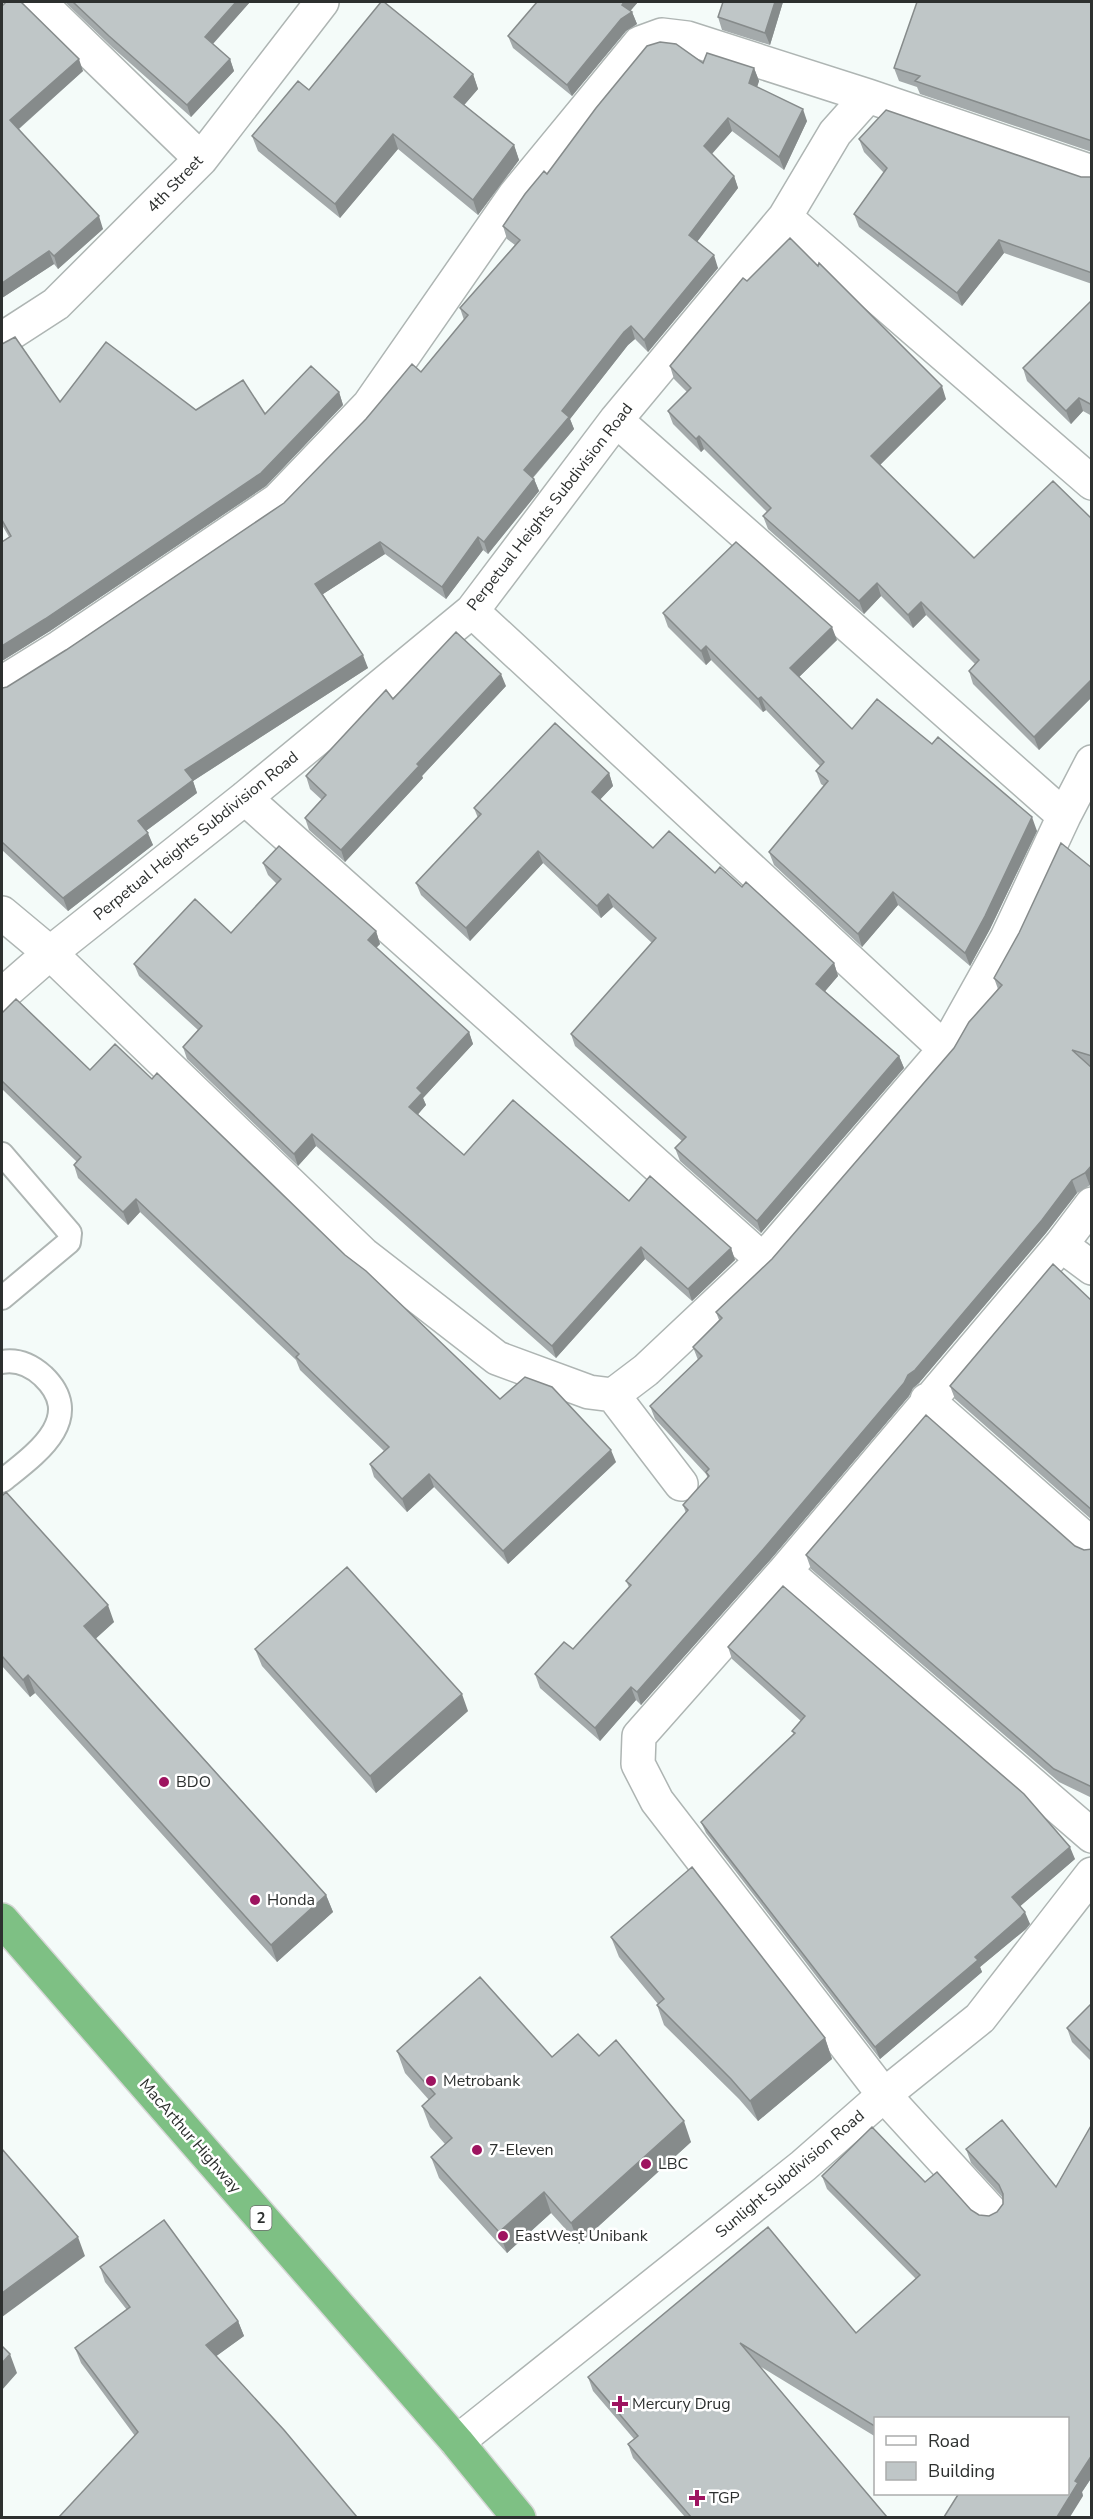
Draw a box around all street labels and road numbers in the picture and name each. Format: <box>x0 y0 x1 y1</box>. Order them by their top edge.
street label: 4th Street <box>142 150 208 218</box>
street label: Perpetual Heights Subdivision Road <box>462 399 638 615</box>
street label: Perpetual Heights Subdivision Road <box>89 746 303 926</box>
street label: MacArthur Highway <box>134 2074 246 2199</box>
street label: Sunlight Subdivision Road <box>711 2105 869 2243</box>
road number: 2 <box>250 2206 272 2230</box>

